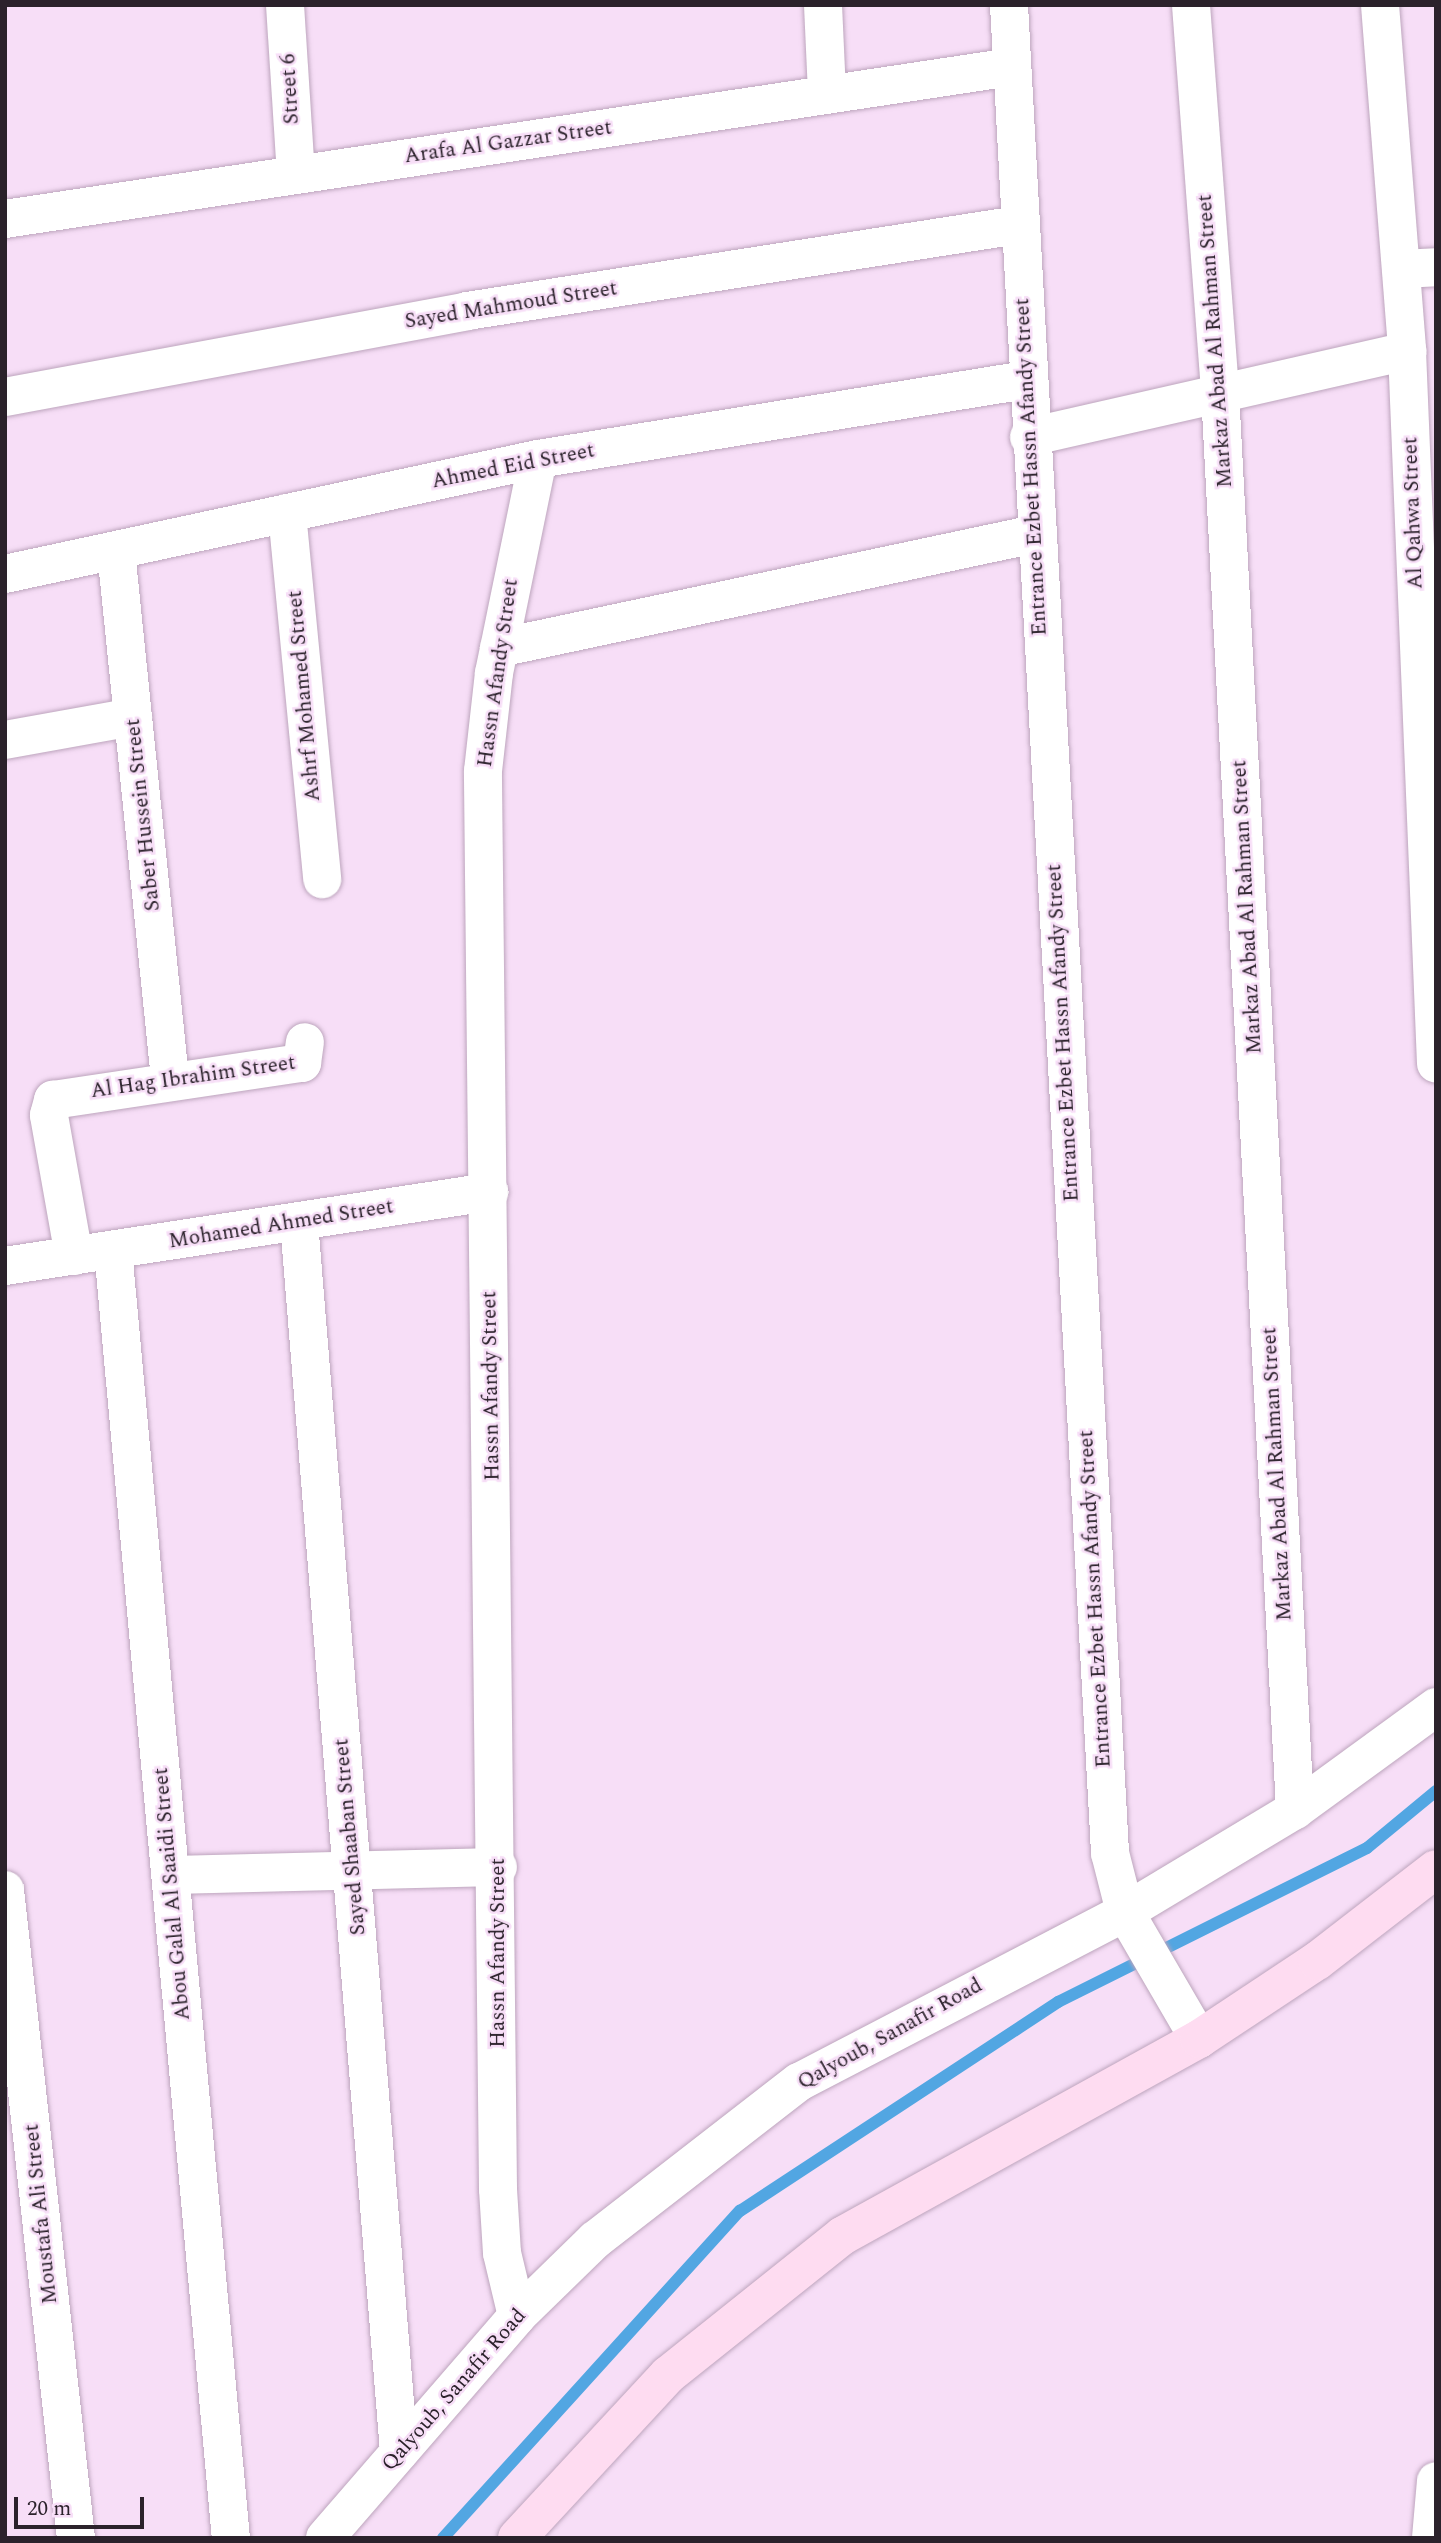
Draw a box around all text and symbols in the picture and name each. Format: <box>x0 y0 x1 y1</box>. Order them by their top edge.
street label: Street 6 <box>276 53 304 125</box>
street label: Arafa Al Gazzar Street <box>403 115 613 169</box>
street label: Markaz Abad Al Rahman Street <box>1192 193 1238 489</box>
street label: Sayed Mahmoud Street <box>403 276 619 334</box>
street label: Entrance Ezbet Hassn Afandy Street <box>1010 298 1052 636</box>
street label: Al Qahwa Street <box>1398 436 1428 590</box>
street label: Ahmed Eid Street <box>429 438 597 494</box>
street label: Hassn Afandy Street <box>472 577 524 769</box>
street label: Ashrf Mohamed Street <box>282 589 326 803</box>
street label: Saber Hussein Street <box>120 718 166 912</box>
street label: Markaz Abad Al Rahman Street <box>1227 759 1267 1055</box>
street label: Entrance Ezbet Hassn Afandy Street <box>1042 864 1084 1202</box>
street label: Al Hag Ibrahim Street <box>89 1050 297 1104</box>
street label: Mohamed Ahmed Street <box>167 1194 395 1254</box>
street label: Hassn Afandy Street <box>477 1291 505 1481</box>
street label: Markaz Abad Al Rahman Street <box>1257 1326 1297 1622</box>
street label: Entrance Ezbet Hassn Afandy Street <box>1074 1430 1116 1768</box>
street label: Sayed Shaaban Street <box>329 1738 371 1936</box>
street label: Abou Galal Al Saaidi Street <box>148 1766 196 2022</box>
street label: Hassn Afandy Street <box>485 1858 511 2048</box>
street label: Qalyoub, Sanafir Road <box>793 1973 987 2095</box>
street label: Moustafa Ali Street <box>19 2123 63 2305</box>
street label: Qalyoub, Sanafir Road <box>377 2304 531 2476</box>
scale bar <box>18 2484 147 2528</box>
text: 20 m <box>27 2493 71 2525</box>

